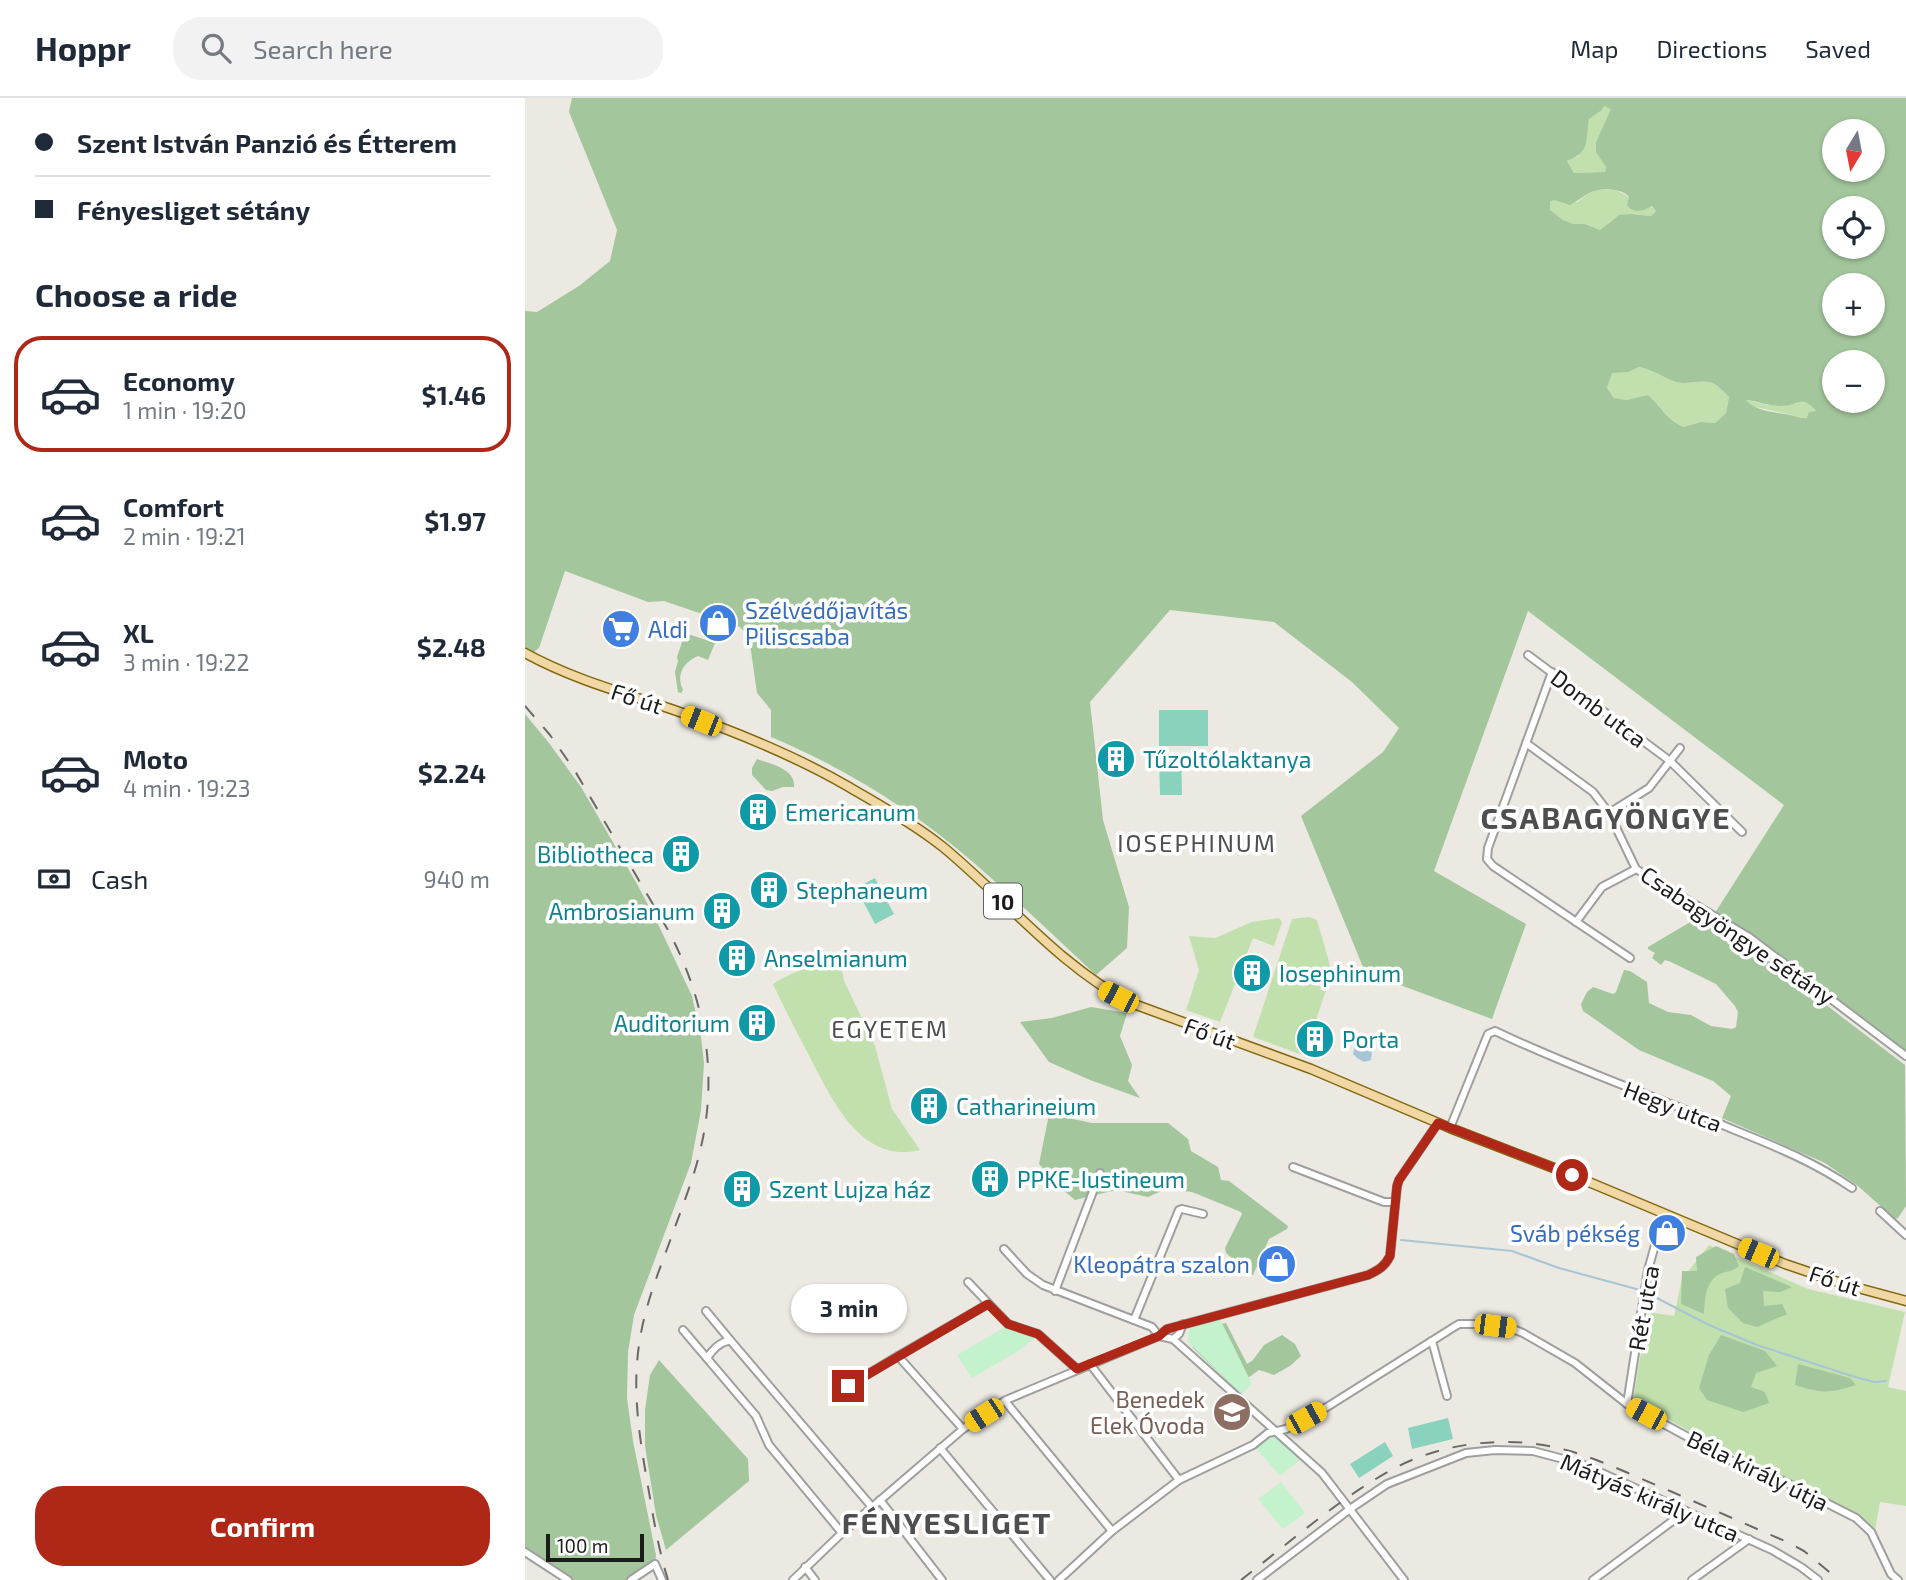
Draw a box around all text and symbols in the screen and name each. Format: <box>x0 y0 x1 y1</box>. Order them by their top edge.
search box <box>173 17 663 80</box>
text: Hoppr <box>35 28 131 68</box>
icon: search <box>197 29 235 67</box>
text: Search here <box>253 33 393 64</box>
text: Map <box>1570 34 1618 63</box>
text: Directions <box>1656 34 1767 63</box>
text: Saved <box>1805 34 1871 63</box>
north arrow <box>1822 119 1885 182</box>
map controls <box>1822 119 1885 413</box>
text: Szent István Panzió és Étterem <box>77 127 457 158</box>
text: Fényesliget sétány <box>77 194 310 225</box>
button: locate <box>1822 196 1885 259</box>
button: + <box>1822 273 1885 336</box>
text: Choose a ride <box>35 275 238 313</box>
button: − <box>1822 350 1885 413</box>
icon: car <box>39 363 102 426</box>
text: Economy <box>123 365 235 396</box>
text: $1.46 <box>422 379 486 410</box>
text: 1 min · 19:20 <box>123 396 247 424</box>
icon: car <box>39 489 102 552</box>
text: Comfort <box>123 491 224 522</box>
text: $1.97 <box>424 505 486 536</box>
text: 2 min · 19:21 <box>123 522 246 550</box>
place label: Szélvédőjavítás Piliscsaba <box>745 596 908 650</box>
shop icon: Szélvédőjavítás Piliscsaba <box>697 602 739 644</box>
supermarket icon: Aldi <box>600 608 642 650</box>
icon: car <box>39 615 102 678</box>
place label: Aldi <box>648 615 688 643</box>
text: XL <box>123 617 154 648</box>
text: $2.48 <box>417 631 486 662</box>
text: 3 min · 19:22 <box>123 648 249 676</box>
street label: Domb utca <box>1546 663 1652 753</box>
street label: Fő út <box>608 677 666 719</box>
car <box>678 703 725 739</box>
building icon: Tűzoltólaktanya <box>1095 738 1137 780</box>
icon: car <box>39 741 102 804</box>
text: Moto <box>123 743 188 774</box>
place label: Tűzoltólaktanya <box>1143 745 1311 773</box>
text: $2.24 <box>418 757 486 788</box>
text: 4 min · 19:23 <box>123 774 251 802</box>
building icon: Emericanum <box>737 791 779 833</box>
place label: Emericanum <box>785 798 916 826</box>
district label: CSABAGYÖNGYE <box>1480 799 1732 835</box>
district label: IOSEPHINUM <box>1117 828 1277 857</box>
building icon: Bibliotheca <box>660 833 702 875</box>
place label: Bibliotheca <box>537 840 654 868</box>
icon: cash <box>35 860 73 898</box>
street label: Csabagyöngye sétány <box>1636 860 1840 1010</box>
text: Cash <box>91 863 148 894</box>
text: 940 m <box>424 865 490 893</box>
building icon: Stephaneum <box>748 869 790 911</box>
place label: Stephaneum <box>796 876 928 904</box>
road number: 10 <box>984 884 1022 918</box>
building icon: Ambrosianum <box>701 890 743 932</box>
place label: Ambrosianum <box>549 897 695 925</box>
building icon: Anselmianum <box>716 937 758 979</box>
place label: Anselmianum <box>764 944 908 972</box>
building icon: Iosephinum <box>1231 952 1273 994</box>
place label: Iosephinum <box>1279 959 1401 987</box>
car <box>1095 978 1142 1016</box>
building icon: Auditorium <box>736 1002 778 1044</box>
place label: Auditorium <box>614 1009 730 1037</box>
street label: Fő út <box>1181 1011 1239 1055</box>
district label: EGYETEM <box>831 1014 949 1043</box>
building icon: Porta <box>1294 1018 1336 1060</box>
place label: Porta <box>1342 1025 1399 1053</box>
street label: Hegy utca <box>1620 1074 1726 1138</box>
building icon: Catharineium <box>908 1085 950 1127</box>
place label: Catharineium <box>956 1092 1096 1120</box>
building icon: PPKE-Iustineum <box>969 1158 1011 1200</box>
route start <box>1556 1159 1588 1191</box>
place label: PPKE-Iustineum <box>1017 1165 1185 1193</box>
building icon: Szent Lujza ház <box>721 1168 763 1210</box>
place label: Szent Lujza ház <box>769 1175 931 1203</box>
shop icon: Sváb pékség <box>1646 1212 1688 1254</box>
place label: Sváb pékség <box>1510 1219 1640 1247</box>
car <box>1735 1235 1782 1271</box>
shop icon: Kleopátra szalon <box>1256 1243 1298 1285</box>
place label: Kleopátra szalon <box>1073 1250 1250 1278</box>
street label: Fő út <box>1806 1259 1864 1301</box>
street label: Rét utca <box>1622 1263 1664 1353</box>
callout: 3 min <box>790 1284 906 1334</box>
text: 3 min <box>820 1294 878 1322</box>
car <box>1473 1313 1518 1339</box>
route end <box>832 1370 864 1402</box>
place label: Benedek Elek Óvoda <box>1090 1385 1205 1439</box>
school or university icon: Benedek Elek Óvoda <box>1211 1391 1253 1433</box>
car <box>961 1395 1008 1435</box>
car <box>1623 1395 1670 1433</box>
car <box>1283 1399 1330 1437</box>
street label: Béla király útja <box>1683 1424 1833 1516</box>
street label: Mátyás király utca <box>1557 1447 1743 1547</box>
button: Confirm <box>35 1486 490 1566</box>
district label: FÉNYESLIGET <box>842 1504 1052 1540</box>
scale bar <box>546 1531 644 1563</box>
text: 100 m <box>557 1534 608 1557</box>

